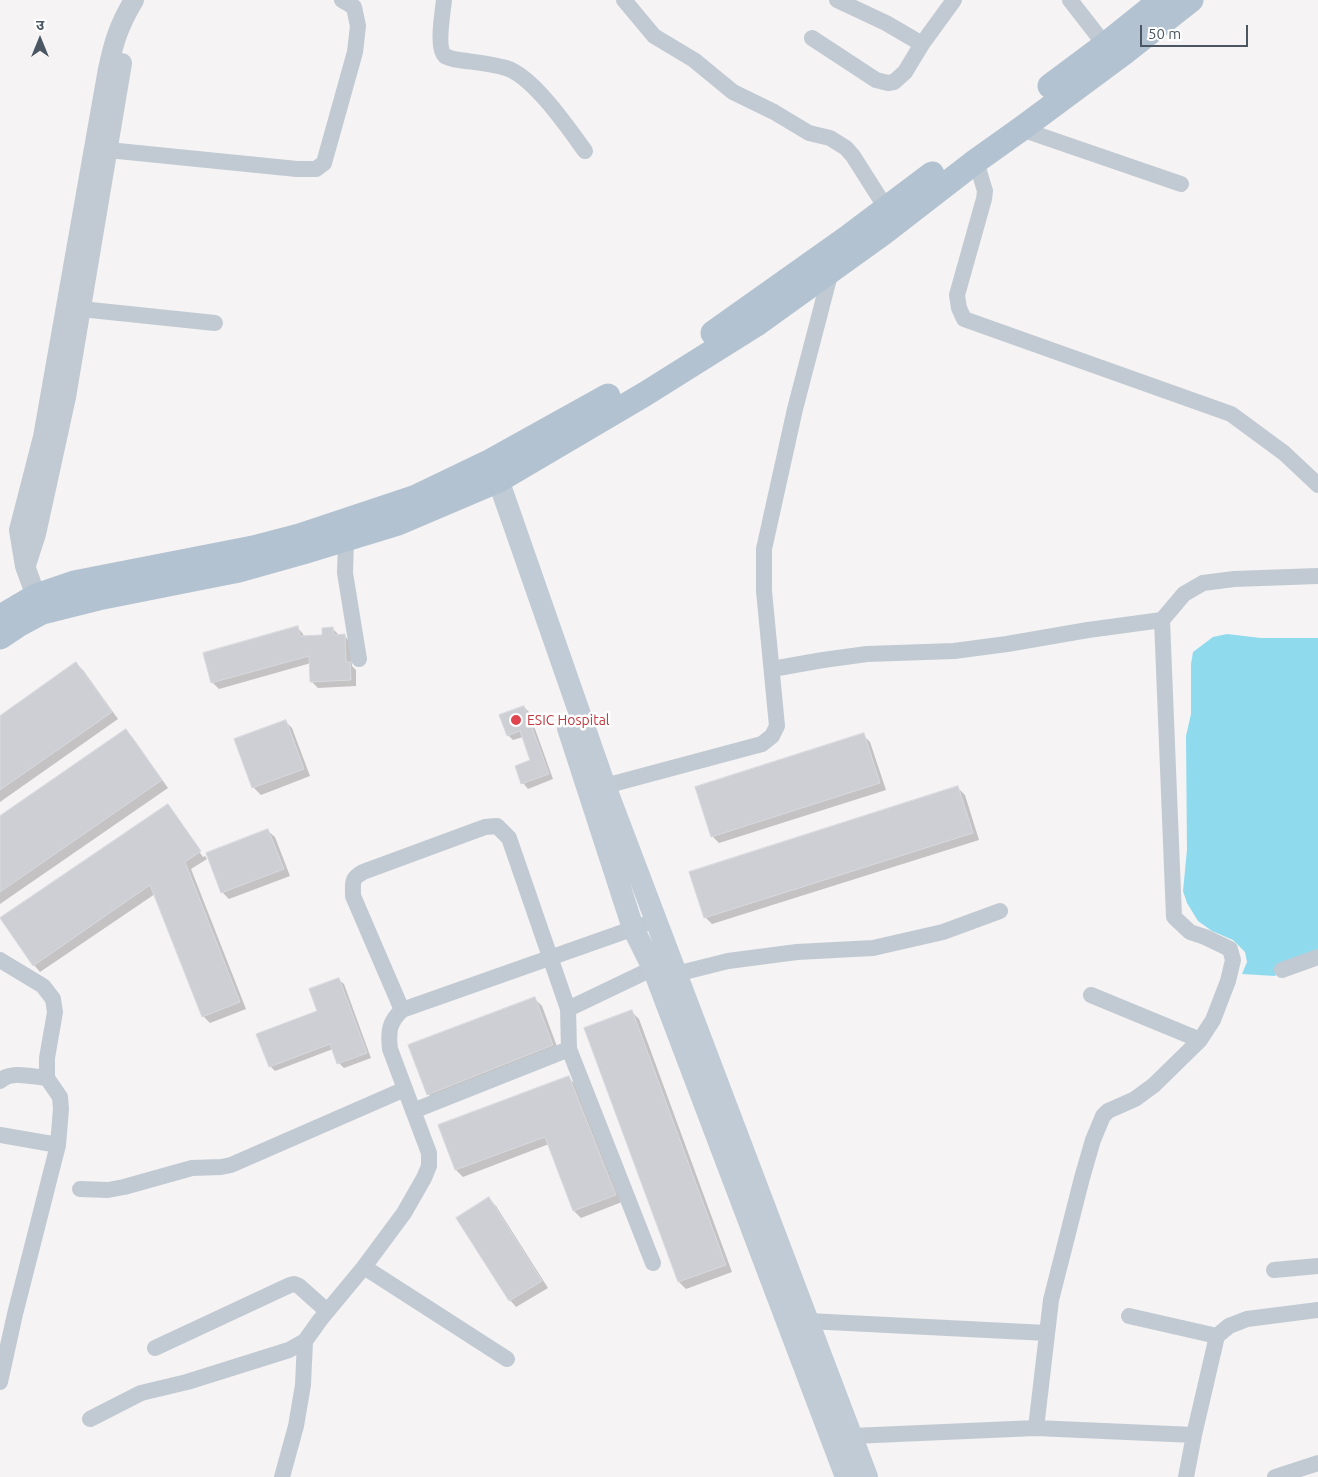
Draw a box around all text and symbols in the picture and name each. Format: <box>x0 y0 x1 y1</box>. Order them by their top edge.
north arrow <box>15 15 65 65</box>
scale bar <box>1143 15 1250 47</box>
text: उ <box>36 17 44 33</box>
text: 50 m <box>1148 25 1181 42</box>
place label: ESIC Hospital <box>527 712 610 728</box>
marker: ESIC Hospital <box>509 713 523 727</box>

